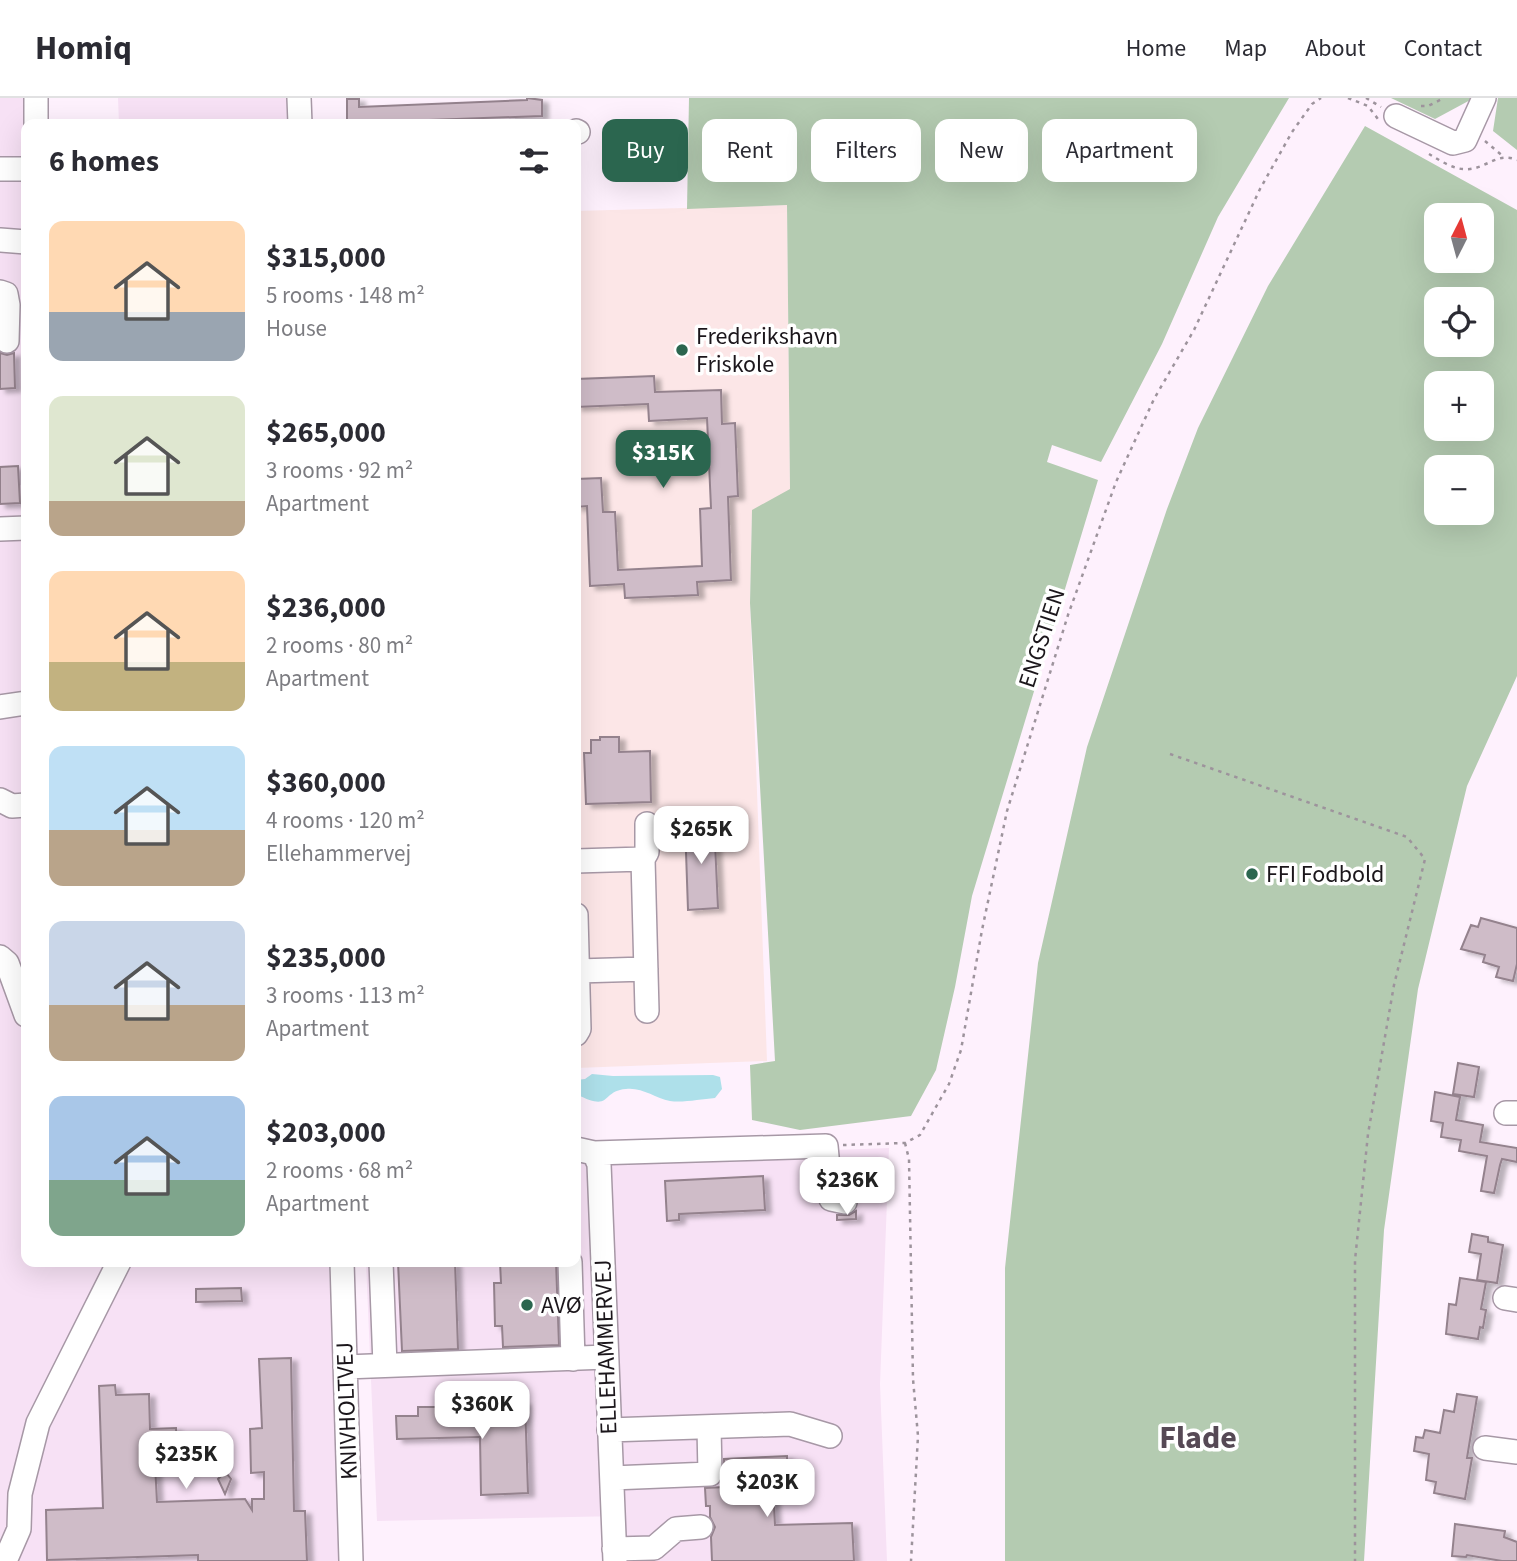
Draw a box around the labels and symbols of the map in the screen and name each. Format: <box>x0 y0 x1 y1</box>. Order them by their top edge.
north arrow <box>1424 203 1494 273</box>
place label: Frederikshavn Friskole <box>696 319 838 382</box>
marker: Frederikshavn Friskole <box>674 342 690 358</box>
pin: $315K <box>614 430 712 490</box>
street label: ENGSTIEN <box>1009 584 1075 692</box>
pin: $265K <box>652 806 750 866</box>
place label: FFI Fodbold <box>1266 857 1384 892</box>
marker: FFI Fodbold <box>1244 866 1260 882</box>
pin: $236K <box>798 1158 896 1217</box>
street label: ELLEHAMMERVEJ <box>585 1259 627 1435</box>
place label: AVØ <box>541 1288 582 1323</box>
marker: AVØ <box>519 1297 535 1313</box>
street label: KNIVHOLTVEJ <box>327 1342 367 1480</box>
pin: $360K <box>433 1382 531 1441</box>
district label: Flade <box>1159 1415 1237 1461</box>
pin: $235K <box>137 1432 235 1491</box>
pin: $203K <box>718 1460 816 1519</box>

